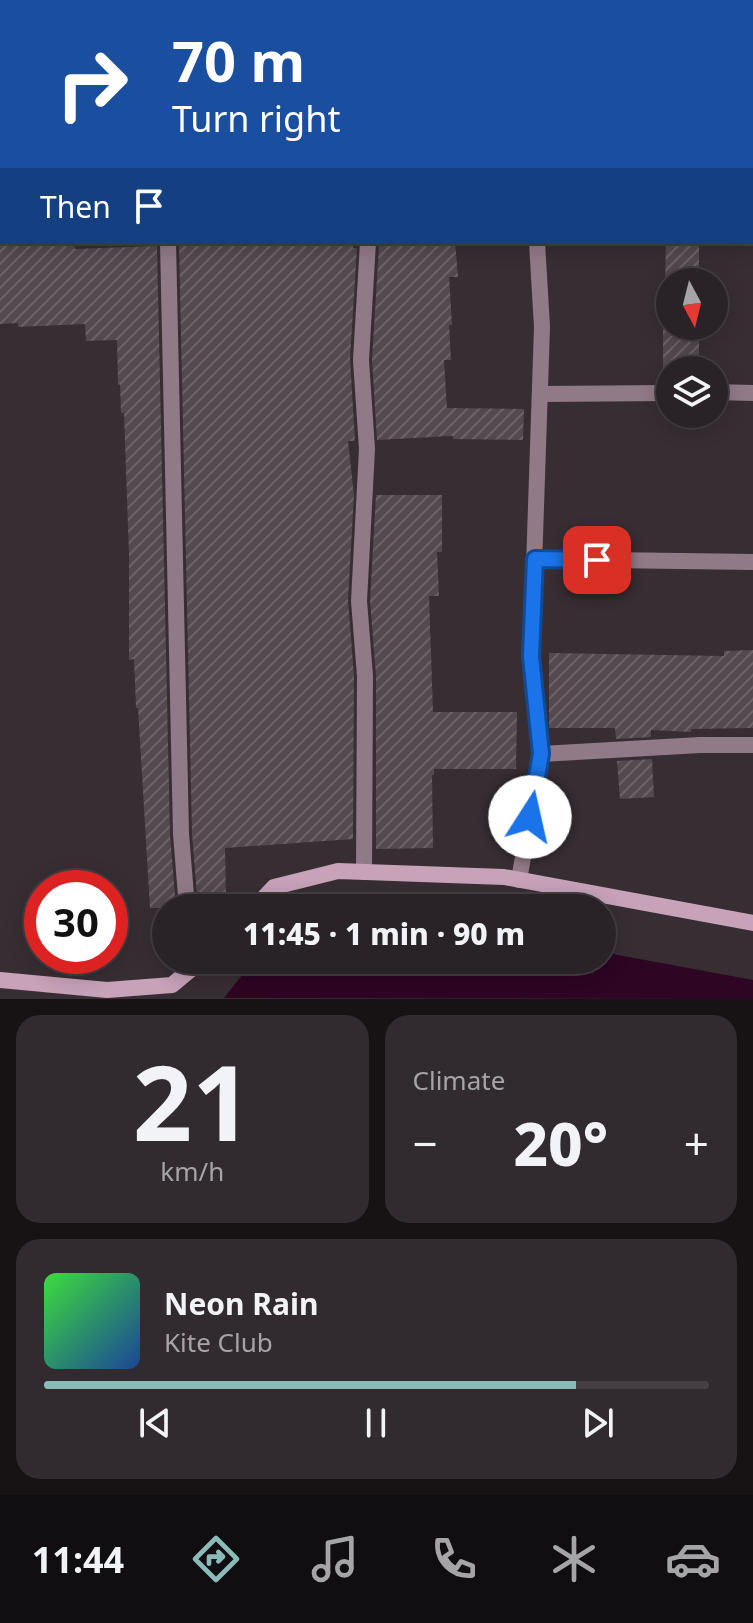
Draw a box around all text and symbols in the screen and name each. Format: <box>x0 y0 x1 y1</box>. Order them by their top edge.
text: 70 m <box>172 22 305 98</box>
icon: right <box>40 32 144 136</box>
text: Turn right <box>172 94 340 143</box>
icon: arrive <box>127 184 171 228</box>
text: Then <box>40 186 111 227</box>
north arrow <box>656 268 728 340</box>
map controls <box>656 268 728 428</box>
button: layers <box>656 356 728 428</box>
pin <box>563 526 631 594</box>
icon: arrive <box>575 538 619 582</box>
position arrow <box>488 775 572 859</box>
speed limit sign: 30 <box>24 870 128 974</box>
text: 11:45 · 1 min · 90 m <box>243 913 525 954</box>
text: 21 <box>133 1030 252 1171</box>
text: Climate <box>413 1062 505 1098</box>
text: 20° <box>513 1102 608 1184</box>
text: − <box>413 1113 438 1173</box>
text: + <box>684 1113 709 1173</box>
text: km/h <box>160 1153 224 1189</box>
text: Neon Rain <box>164 1283 318 1324</box>
text: Kite Club <box>164 1324 273 1360</box>
icon: previous <box>133 1401 177 1445</box>
icon: pause <box>354 1401 398 1445</box>
icon: next <box>576 1401 620 1445</box>
icon: directions <box>188 1531 244 1587</box>
icon: music <box>307 1531 363 1587</box>
icon: phone <box>426 1531 482 1587</box>
icon: climate <box>546 1531 602 1587</box>
icon: car <box>665 1531 721 1587</box>
text: 11:44 <box>32 1535 124 1584</box>

